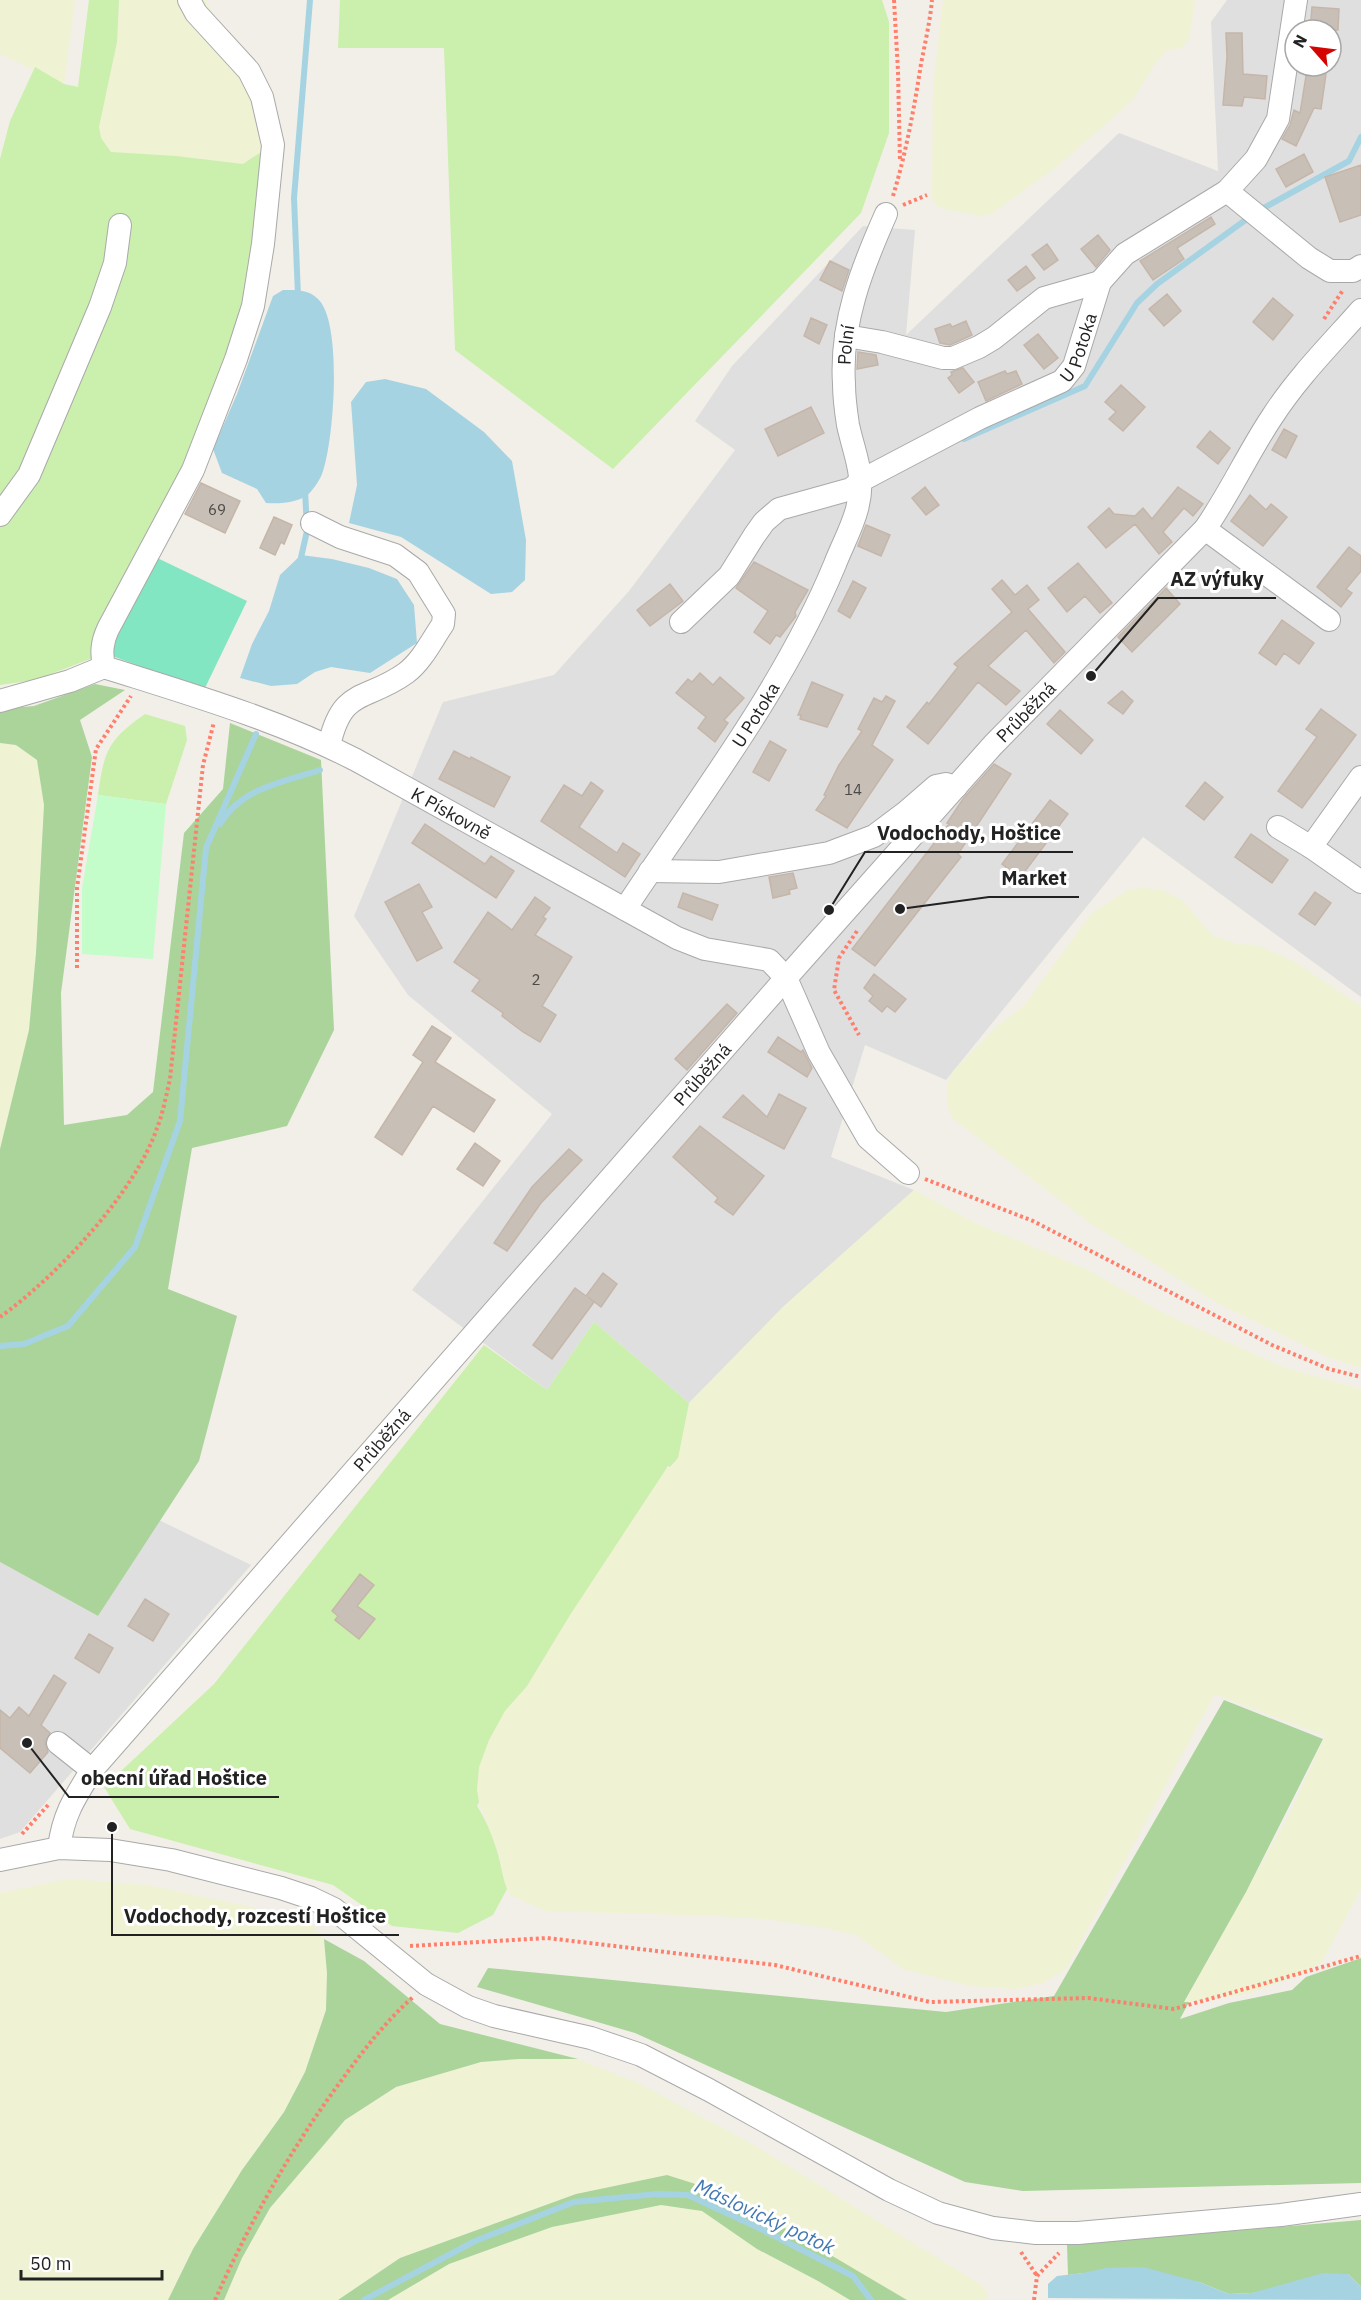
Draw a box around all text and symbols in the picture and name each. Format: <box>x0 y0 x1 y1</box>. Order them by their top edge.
north arrow <box>1283 18 1343 78</box>
text: N <box>1288 31 1311 51</box>
street label: U Potoka <box>1054 310 1101 387</box>
street label: Polní <box>832 322 859 365</box>
house number: 69 <box>208 500 226 519</box>
callout: AZ výfuky <box>1158 560 1276 598</box>
text: AZ výfuky <box>1170 565 1264 592</box>
street label: Průběžná <box>991 676 1061 747</box>
street label: U Potoka <box>726 678 784 752</box>
house number: 14 <box>844 780 862 799</box>
street label: K Pískovně <box>407 781 496 844</box>
callout: Vodochody, Hoštice <box>865 814 1073 852</box>
text: Vodochody, Hoštice <box>877 819 1061 846</box>
callout: Market <box>989 859 1079 897</box>
text: Market <box>1001 864 1067 891</box>
house number: 2 <box>531 970 541 989</box>
street label: Průběžná <box>668 1038 736 1110</box>
street label: Průběžná <box>348 1403 416 1476</box>
callout: obecní úřad Hoštice <box>69 1759 279 1797</box>
text: obecní úřad Hoštice <box>81 1764 267 1791</box>
callout: Vodochody, rozcestí Hoštice <box>112 1897 399 1935</box>
text: Vodochody, rozcestí Hoštice <box>124 1902 386 1929</box>
water label: Máslovický potok <box>690 2172 840 2261</box>
scale bar <box>21 2243 162 2281</box>
text: 50 m <box>30 2252 72 2275</box>

